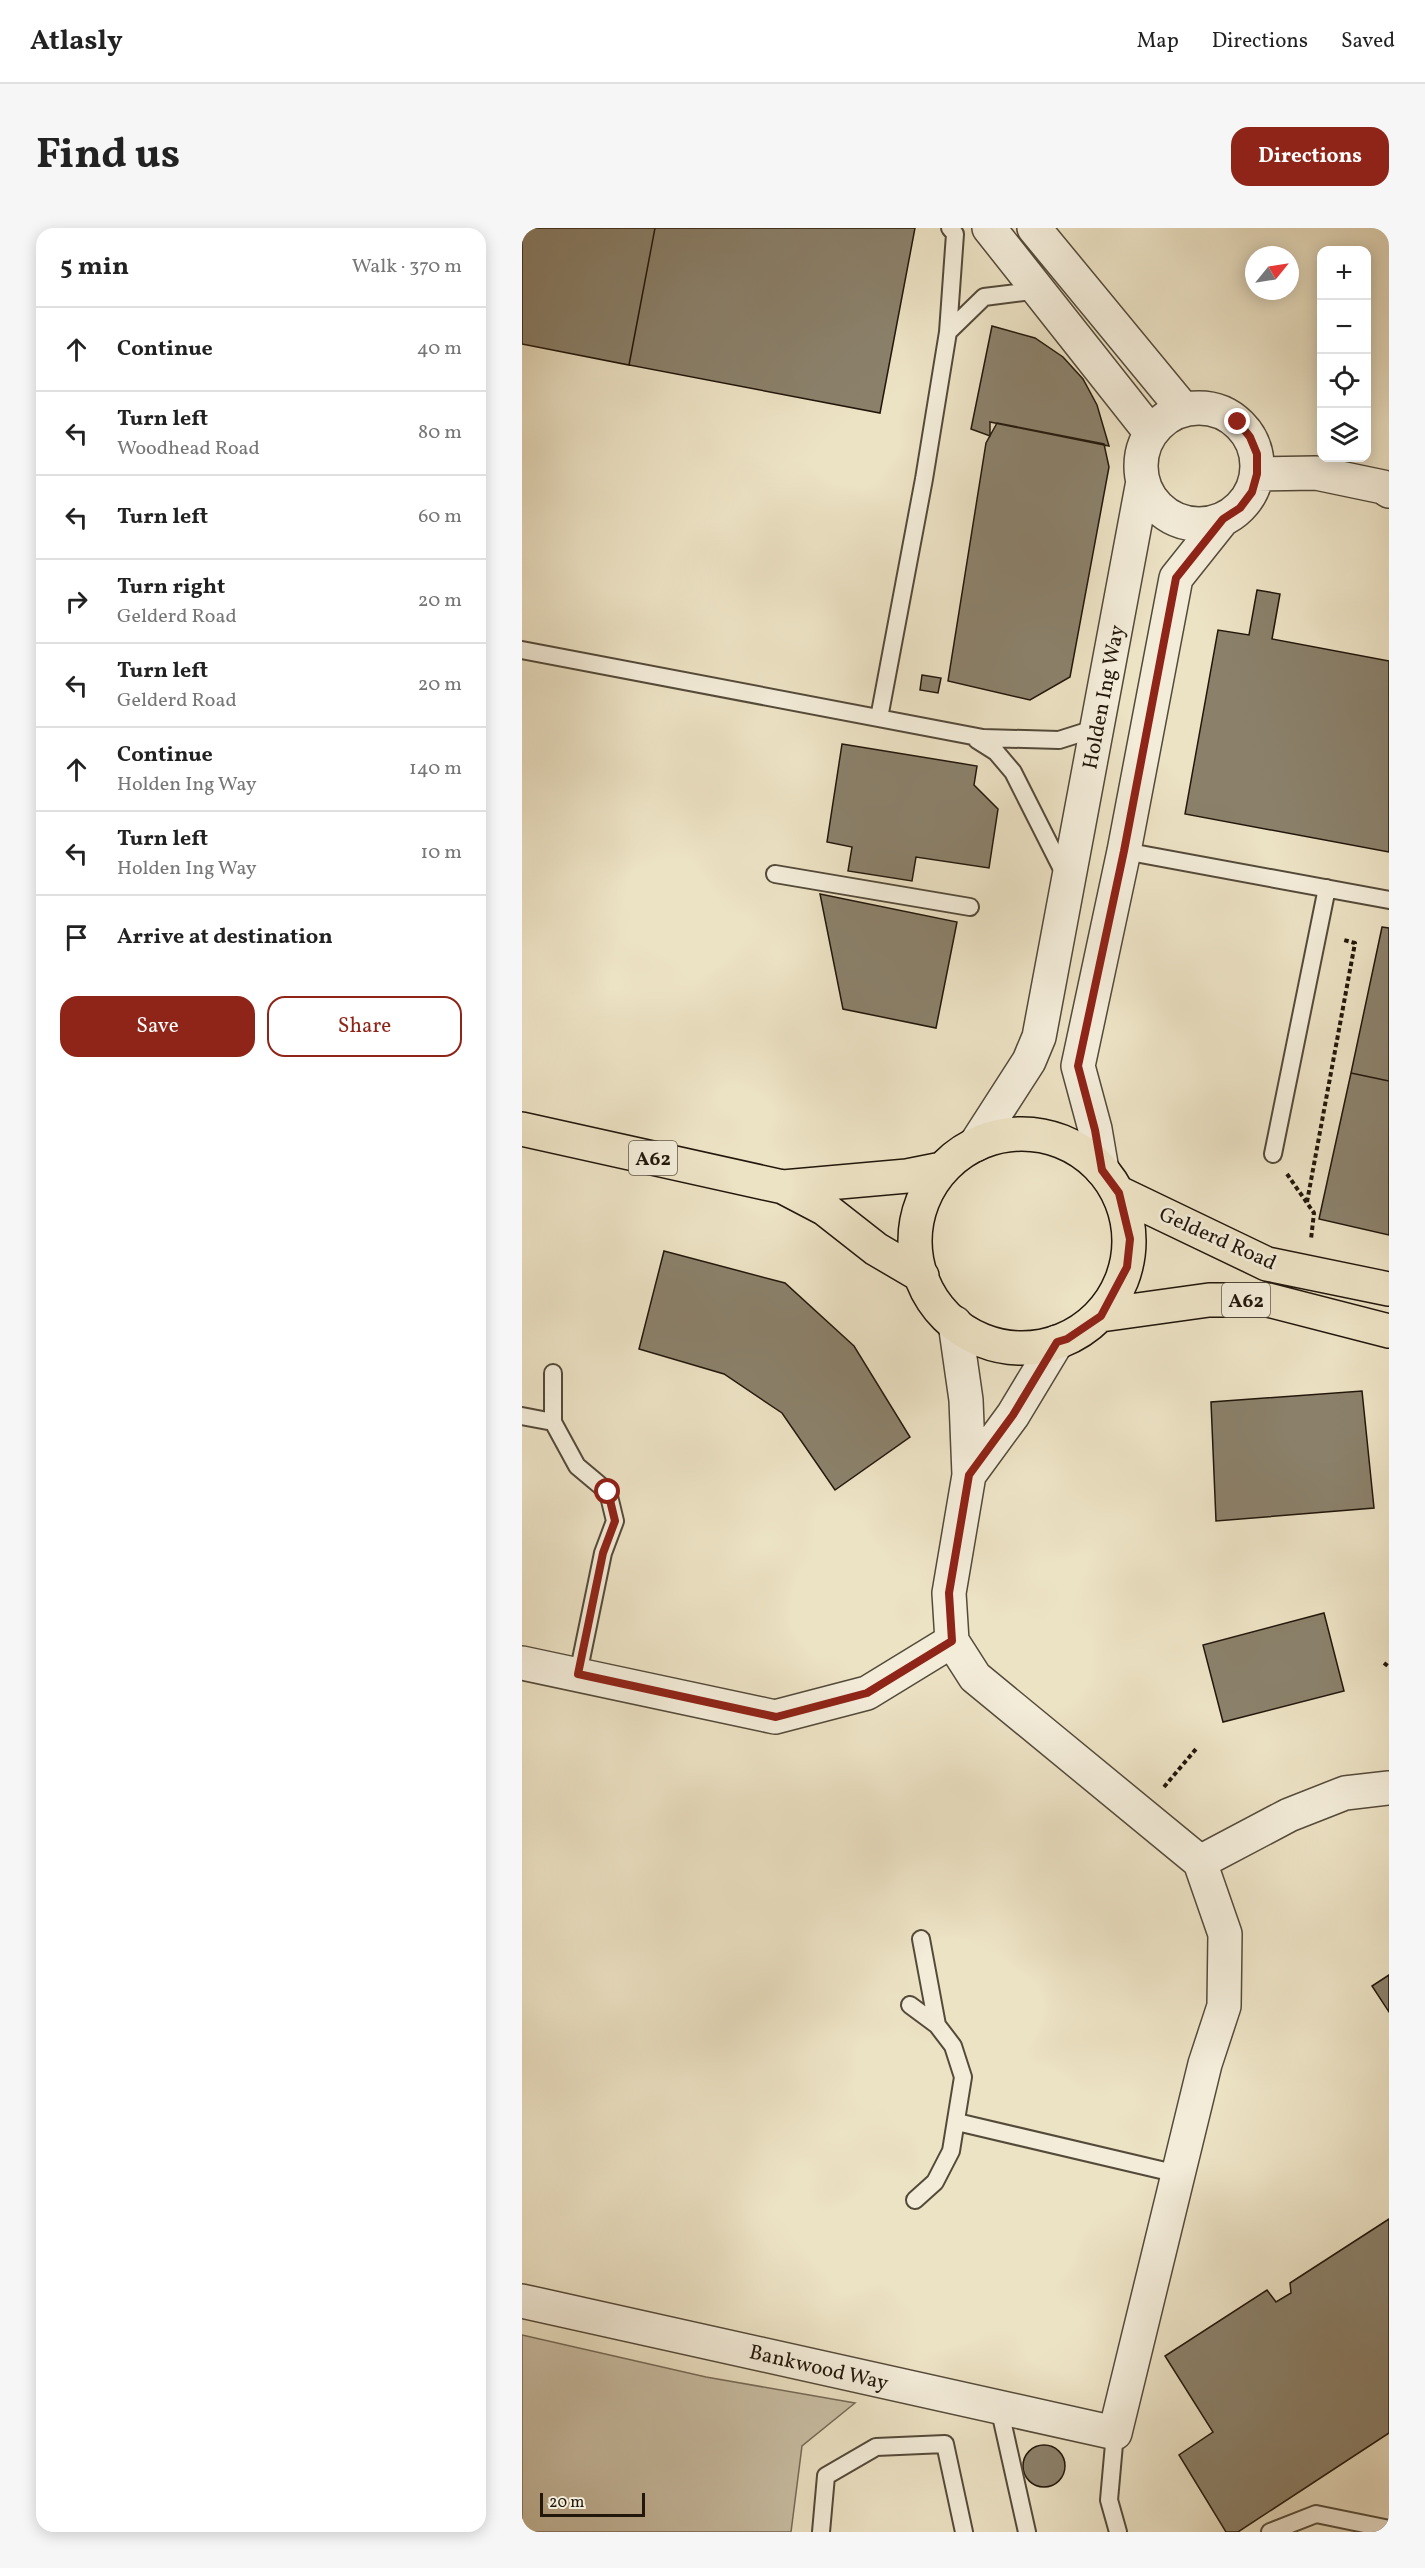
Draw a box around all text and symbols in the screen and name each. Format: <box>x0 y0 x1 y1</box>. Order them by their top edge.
text: Atlasly <box>30 22 123 61</box>
text: Map <box>1137 27 1179 56</box>
text: Directions <box>1212 27 1308 56</box>
text: Saved <box>1341 27 1395 56</box>
text: Find us <box>36 127 180 186</box>
button: Directions <box>1231 127 1389 186</box>
north arrow <box>1245 246 1299 300</box>
map controls <box>1317 246 1371 462</box>
button: + <box>1317 246 1371 300</box>
text: 5 min <box>60 249 129 285</box>
text: Walk · 370 m <box>352 253 462 281</box>
button: − <box>1317 300 1371 354</box>
icon: ahead <box>60 333 93 366</box>
text: Continue <box>117 334 213 365</box>
text: 40 m <box>417 335 462 363</box>
button: locate <box>1317 354 1371 408</box>
text: Turn left <box>117 404 208 435</box>
route end <box>1224 408 1250 434</box>
button: layers <box>1317 408 1371 462</box>
icon: left <box>60 417 93 450</box>
text: 80 m <box>418 419 462 447</box>
text: Woodhead Road <box>117 435 260 463</box>
icon: left <box>60 501 93 534</box>
text: Turn left <box>117 502 208 533</box>
text: 60 m <box>418 503 462 531</box>
text: Turn right <box>117 572 225 603</box>
icon: right <box>60 585 93 618</box>
text: 20 m <box>418 587 462 615</box>
text: Gelderd Road <box>117 603 237 631</box>
street label: Holden Ing Way <box>1076 622 1133 772</box>
text: Turn left <box>117 656 208 687</box>
icon: left <box>60 669 93 702</box>
text: 20 m <box>418 671 462 699</box>
text: Gelderd Road <box>117 687 237 715</box>
text: Continue <box>117 740 213 771</box>
icon: ahead <box>60 753 93 786</box>
text: 140 m <box>409 755 462 783</box>
text: Holden Ing Way <box>117 771 257 799</box>
text: Turn left <box>117 824 208 855</box>
icon: left <box>60 837 93 870</box>
text: 10 m <box>421 839 462 867</box>
text: Holden Ing Way <box>117 855 257 883</box>
icon: arrive <box>60 921 93 954</box>
text: Arrive at destination <box>117 922 333 953</box>
button: Save <box>60 996 255 1057</box>
button: Share <box>267 996 462 1057</box>
road number: A62 <box>629 1141 677 1175</box>
street label: Gelderd Road <box>1154 1201 1281 1278</box>
road number: A62 <box>1222 1283 1270 1317</box>
route start <box>594 1478 620 1504</box>
street label: Bankwood Way <box>746 2338 892 2399</box>
scale bar <box>540 2490 645 2518</box>
text: 20 m <box>549 2492 584 2514</box>

